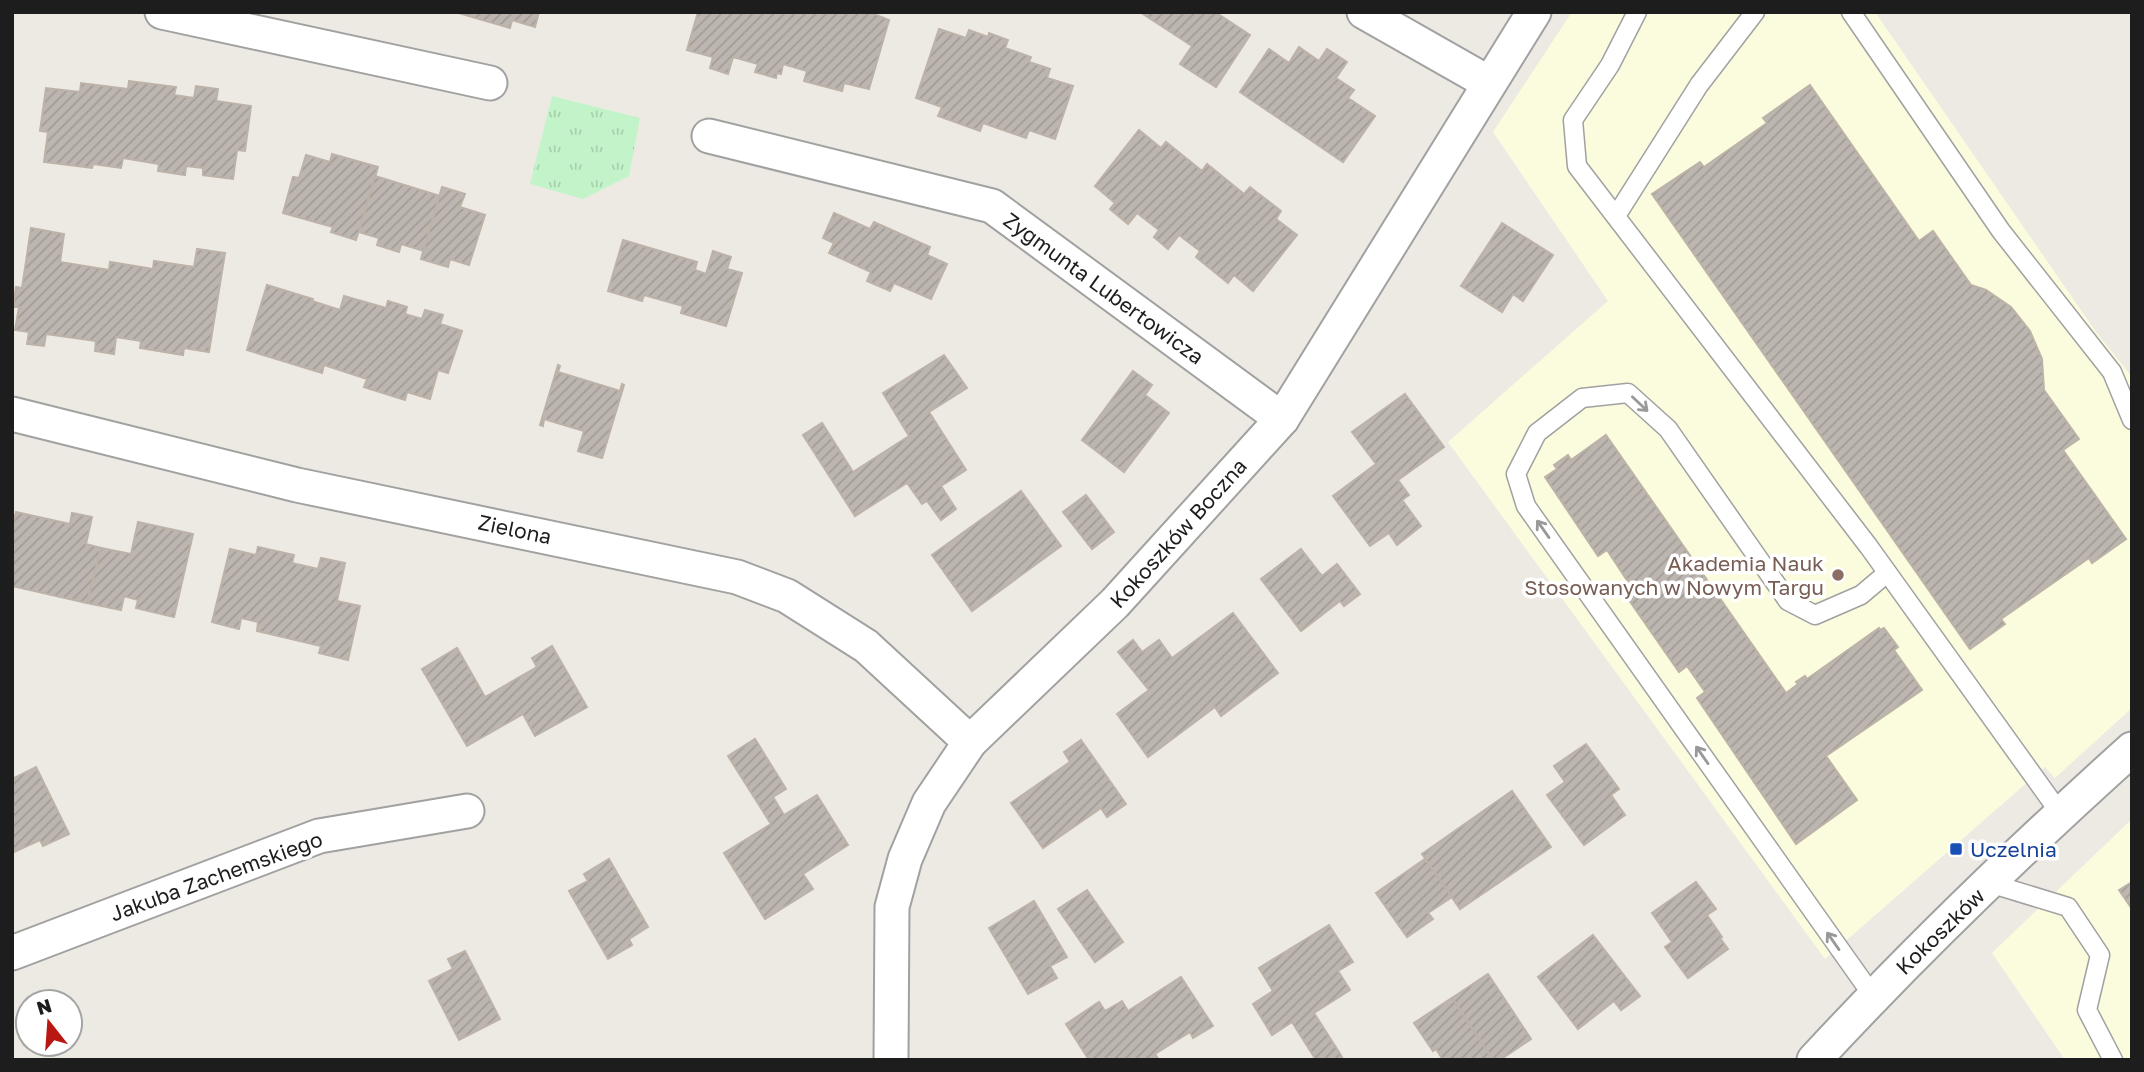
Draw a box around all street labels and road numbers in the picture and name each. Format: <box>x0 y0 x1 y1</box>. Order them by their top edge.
street label: Zygmunta Lubertowicza <box>999 207 1209 369</box>
street label: Kokoszków Boczna <box>1104 453 1252 613</box>
street label: Zielona <box>476 509 554 549</box>
street label: Jakuba Zachemskiego <box>106 825 326 927</box>
street label: Kokoszków <box>1890 882 1990 980</box>

